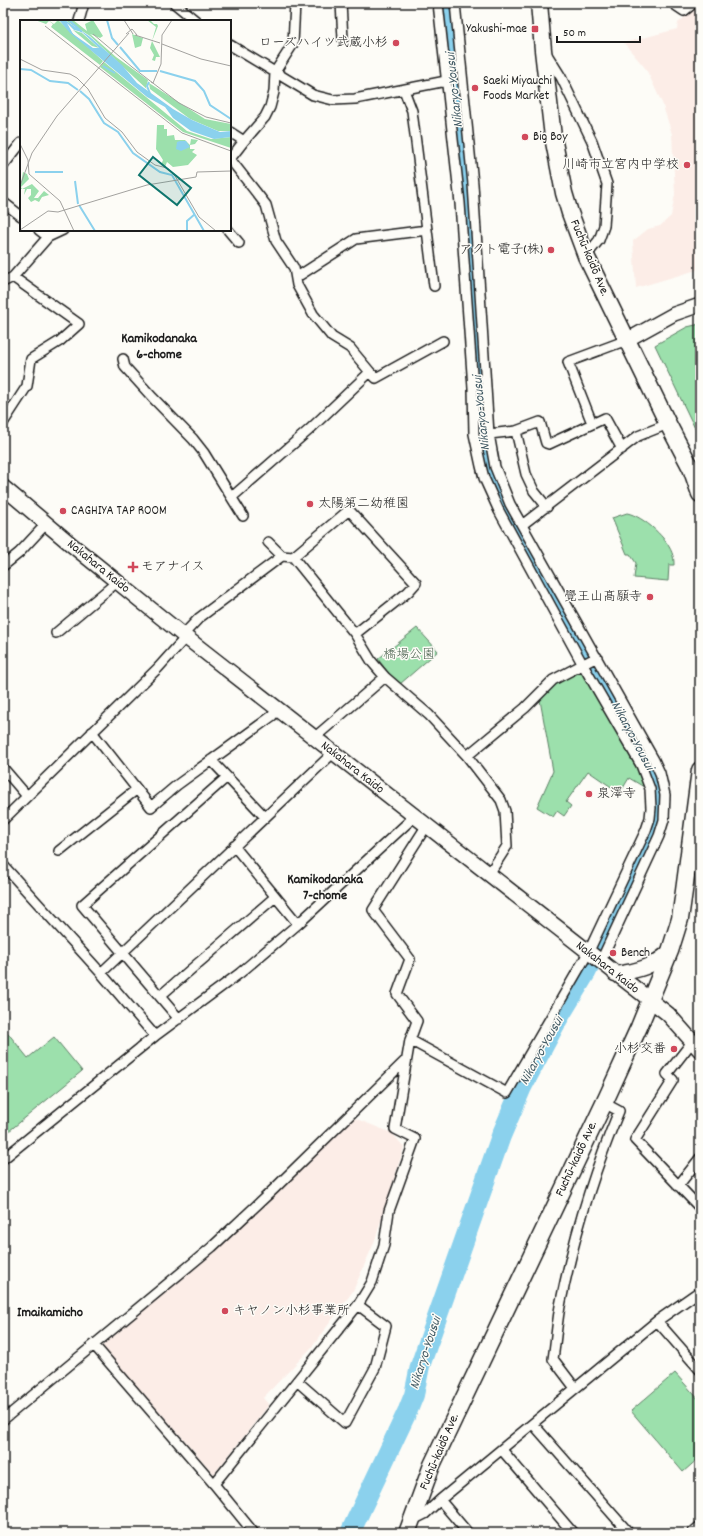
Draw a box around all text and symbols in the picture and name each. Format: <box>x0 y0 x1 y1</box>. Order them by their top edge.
scale bar <box>557 18 640 44</box>
inset map <box>20 20 231 231</box>
place label: Yakushi-mae <box>466 20 527 39</box>
marker: Yakushi-mae <box>530 24 540 34</box>
text: 50 m <box>563 25 586 42</box>
place label: ローズハイツ武蔵小杉 <box>259 34 388 53</box>
marker: ローズハイツ武蔵小杉 <box>391 38 401 48</box>
water label: Nikaryo-Yousui <box>441 49 469 129</box>
place label: Saeki Miyauchi Foods Market <box>483 72 552 106</box>
marker: Saeki Miyauchi Foods Market <box>470 83 480 93</box>
place label: Big Boy <box>533 128 568 147</box>
marker: Big Boy <box>520 132 530 142</box>
place label: 川崎市立宮内中学校 <box>562 156 679 175</box>
marker: 川崎市立宮内中学校 <box>682 160 692 170</box>
street label: Fuchū-kaidō Ave. <box>564 217 614 299</box>
place label: アクト電子(株) <box>459 241 543 260</box>
marker: アクト電子(株) <box>546 245 556 255</box>
district label: Kamikodanaka 6-chome <box>121 329 198 365</box>
water label: Nikaryo-Yousui <box>468 372 496 452</box>
place label: 太陽第二幼稚園 <box>318 495 409 514</box>
marker: 太陽第二幼稚園 <box>305 499 315 509</box>
place label: CAGHIYA TAP ROOM <box>71 502 167 521</box>
marker: CAGHIYA TAP ROOM <box>58 506 68 516</box>
street label: Nakahara Kaido <box>62 536 134 599</box>
place label: モアナイス <box>141 558 204 577</box>
marker: モアナイス <box>128 562 138 572</box>
place label: 覺王山髙願寺 <box>564 588 642 607</box>
marker: 覺王山髙願寺 <box>645 592 655 602</box>
park label: 橋場公園 <box>383 646 435 665</box>
water label: Nikaryo-Yousui <box>605 698 660 776</box>
street label: Nakahara Kaido <box>316 737 388 799</box>
place label: 泉澤寺 <box>597 785 636 804</box>
marker: 泉澤寺 <box>584 789 594 799</box>
district label: Kamikodanaka 7-chome <box>287 870 364 906</box>
street label: Nakahara Kaido <box>571 937 643 999</box>
place label: Bench <box>621 944 650 963</box>
marker: Bench <box>608 948 618 958</box>
water label: Nikaryo-Yousui <box>515 1011 570 1089</box>
place label: 小杉交番 <box>614 1040 666 1059</box>
marker: 小杉交番 <box>669 1044 679 1054</box>
street label: Fuchū-kaidō Ave. <box>551 1118 603 1200</box>
place label: キヤノン小杉事業所 <box>233 1302 350 1321</box>
district label: Imaikamicho <box>17 1303 83 1323</box>
marker: キヤノン小杉事業所 <box>220 1306 230 1316</box>
water label: Nikaryo-Yousui <box>405 1312 448 1392</box>
street label: Fuchū-kaidō Ave. <box>415 1411 465 1493</box>

